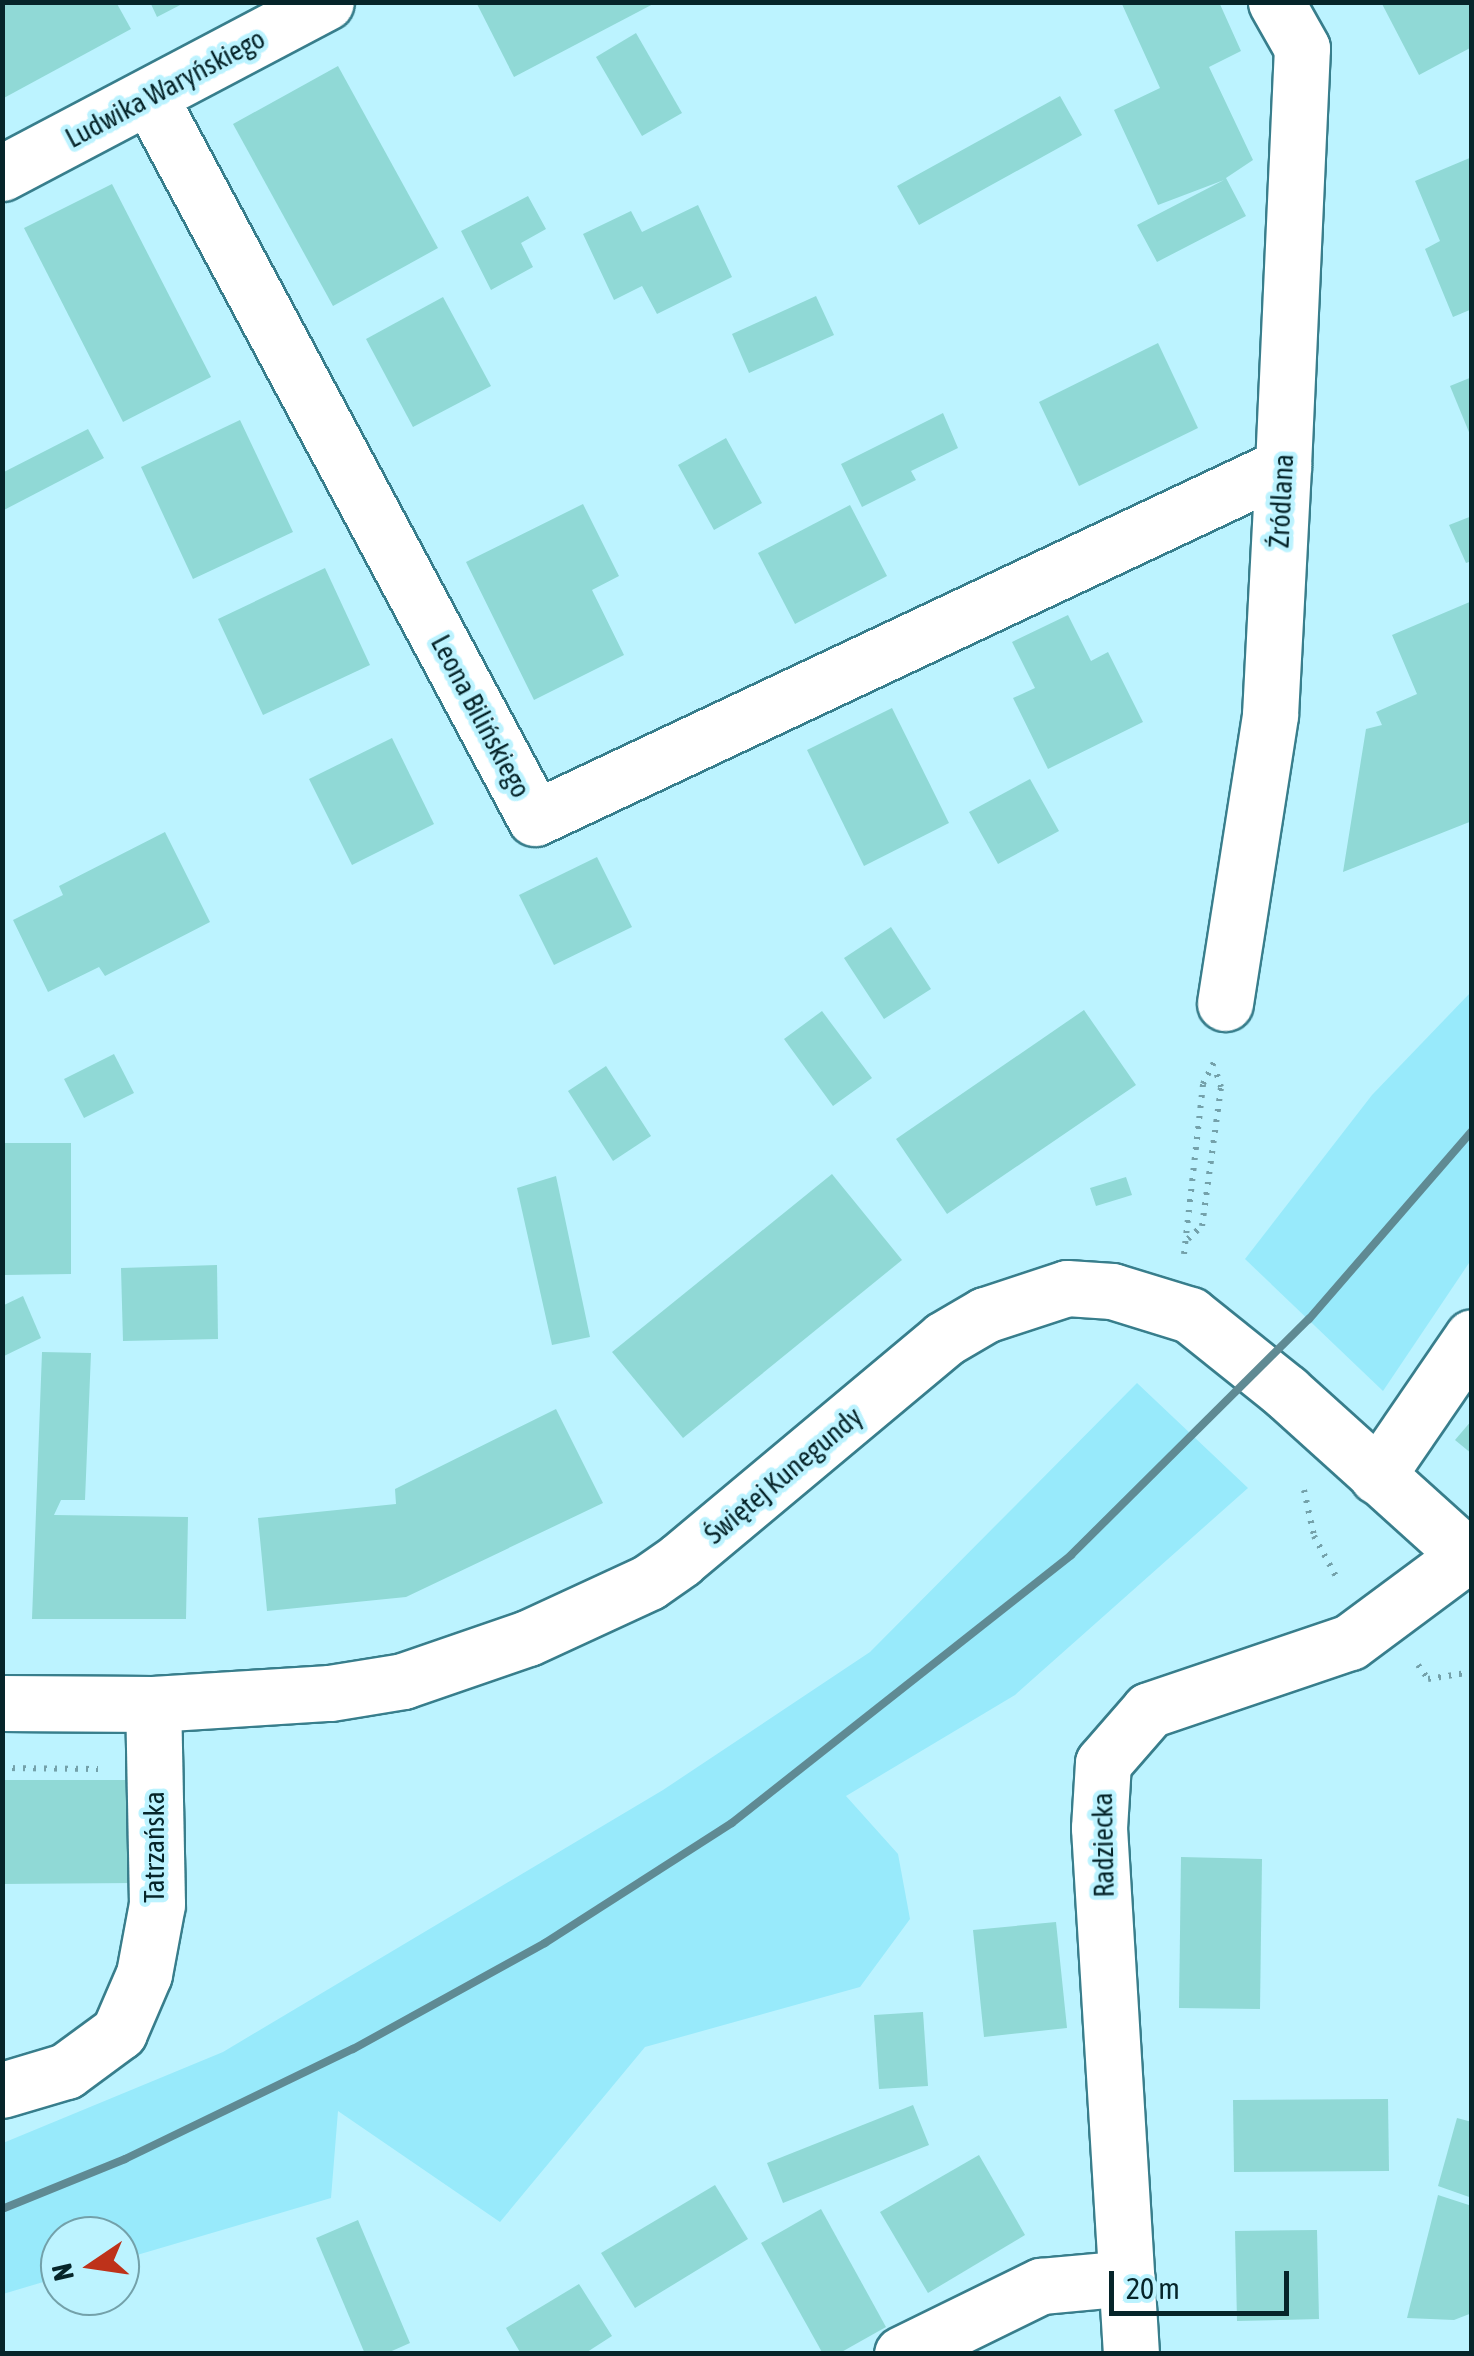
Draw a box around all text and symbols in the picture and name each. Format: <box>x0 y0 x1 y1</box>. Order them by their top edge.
street label: Ludwika Waryńskiego <box>60 21 270 155</box>
street label: Źródlana <box>1262 453 1300 549</box>
street label: Leona Bilińskiego <box>424 629 538 803</box>
street label: Świętej Kunegundy <box>697 1399 869 1551</box>
street label: Tatrzańska <box>137 1791 171 1903</box>
street label: Radziecka <box>1085 1792 1121 1898</box>
north arrow <box>40 2216 140 2316</box>
scale bar <box>1114 2251 1294 2313</box>
text: N <box>45 2261 80 2284</box>
text: 20 m <box>1126 2271 1180 2305</box>

